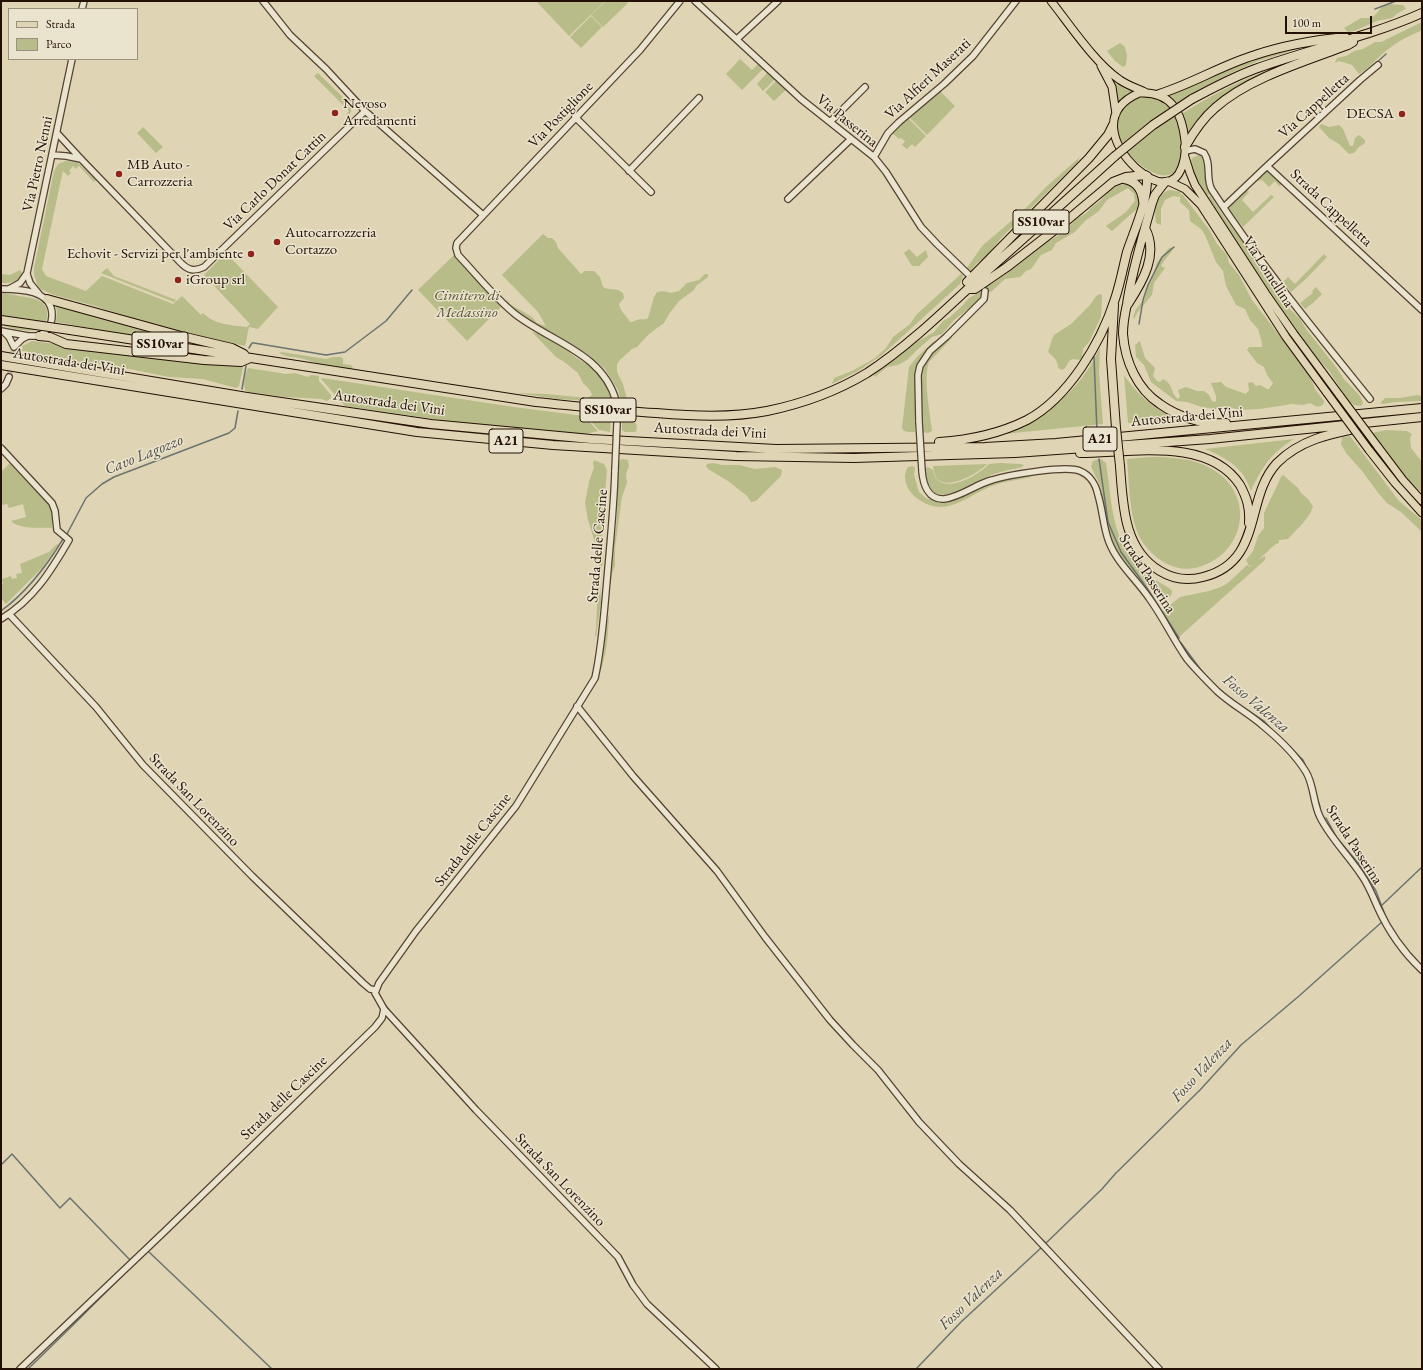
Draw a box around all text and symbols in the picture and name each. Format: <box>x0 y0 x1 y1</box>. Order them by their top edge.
legend <box>8 8 138 60</box>
scale bar <box>1287 8 1374 34</box>
text: 100 m <box>1292 15 1321 31</box>
text: Strada <box>46 16 75 32</box>
street label: Via Alfieri Maserati <box>881 35 975 123</box>
text: Parco <box>46 36 71 52</box>
street label: Via Cappelletta <box>1275 70 1353 142</box>
street label: Via Postiglione <box>525 78 597 152</box>
street label: Via Passerina <box>813 91 881 151</box>
place label: Nevoso Arredamenti <box>343 95 416 130</box>
place label: DECSA <box>1346 105 1394 123</box>
marker: Nevoso Arredamenti <box>330 108 340 118</box>
marker: DECSA <box>1397 109 1407 119</box>
street label: Via Pietro Nenni <box>19 114 57 214</box>
street label: Via Carlo Donat Cattin <box>220 127 330 235</box>
place label: MB Auto - Carrozzeria <box>127 156 193 191</box>
street label: Strada Cappelletta <box>1286 165 1376 251</box>
marker: MB Auto - Carrozzeria <box>114 169 124 179</box>
road number: SS10var <box>1013 210 1069 234</box>
place label: Autocarrozzeria Cortazzo <box>285 224 376 259</box>
street label: Via Lomellina <box>1238 233 1298 311</box>
marker: Autocarrozzeria Cortazzo <box>272 237 282 247</box>
place label: Echovit - Servizi per l'ambiente <box>67 245 243 263</box>
marker: Echovit - Servizi per l'ambiente <box>246 249 256 259</box>
place label: iGroup srl <box>186 271 245 289</box>
marker: iGroup srl <box>173 275 183 285</box>
park label: Cimitero di Medassino <box>434 287 500 322</box>
road number: SS10var <box>132 332 188 356</box>
street label: Autostrada dei Vini <box>12 344 126 380</box>
street label: Autostrada dei Vini <box>332 386 446 420</box>
road number: SS10var <box>580 398 636 422</box>
street label: Autostrada dei Vini <box>1130 403 1244 431</box>
street label: Autostrada dei Vini <box>653 419 767 443</box>
road number: A21 <box>1083 427 1117 451</box>
road number: A21 <box>489 429 523 453</box>
water label: Cavo Lagozzo <box>102 431 186 479</box>
street label: Strada delle Cascine <box>584 489 612 603</box>
street label: Strada Passerina <box>1115 531 1179 617</box>
water label: Fosso Valenza <box>1219 670 1293 738</box>
street label: Strada San Lorenzino <box>145 750 243 850</box>
street label: Strada delle Cascine <box>431 790 515 890</box>
street label: Strada Passerina <box>1322 802 1386 888</box>
water label: Fosso Valenza <box>1167 1034 1237 1106</box>
street label: Strada delle Cascine <box>237 1052 331 1144</box>
street label: Strada San Lorenzino <box>511 1130 609 1230</box>
water label: Fosso Valenza <box>935 1264 1007 1334</box>

